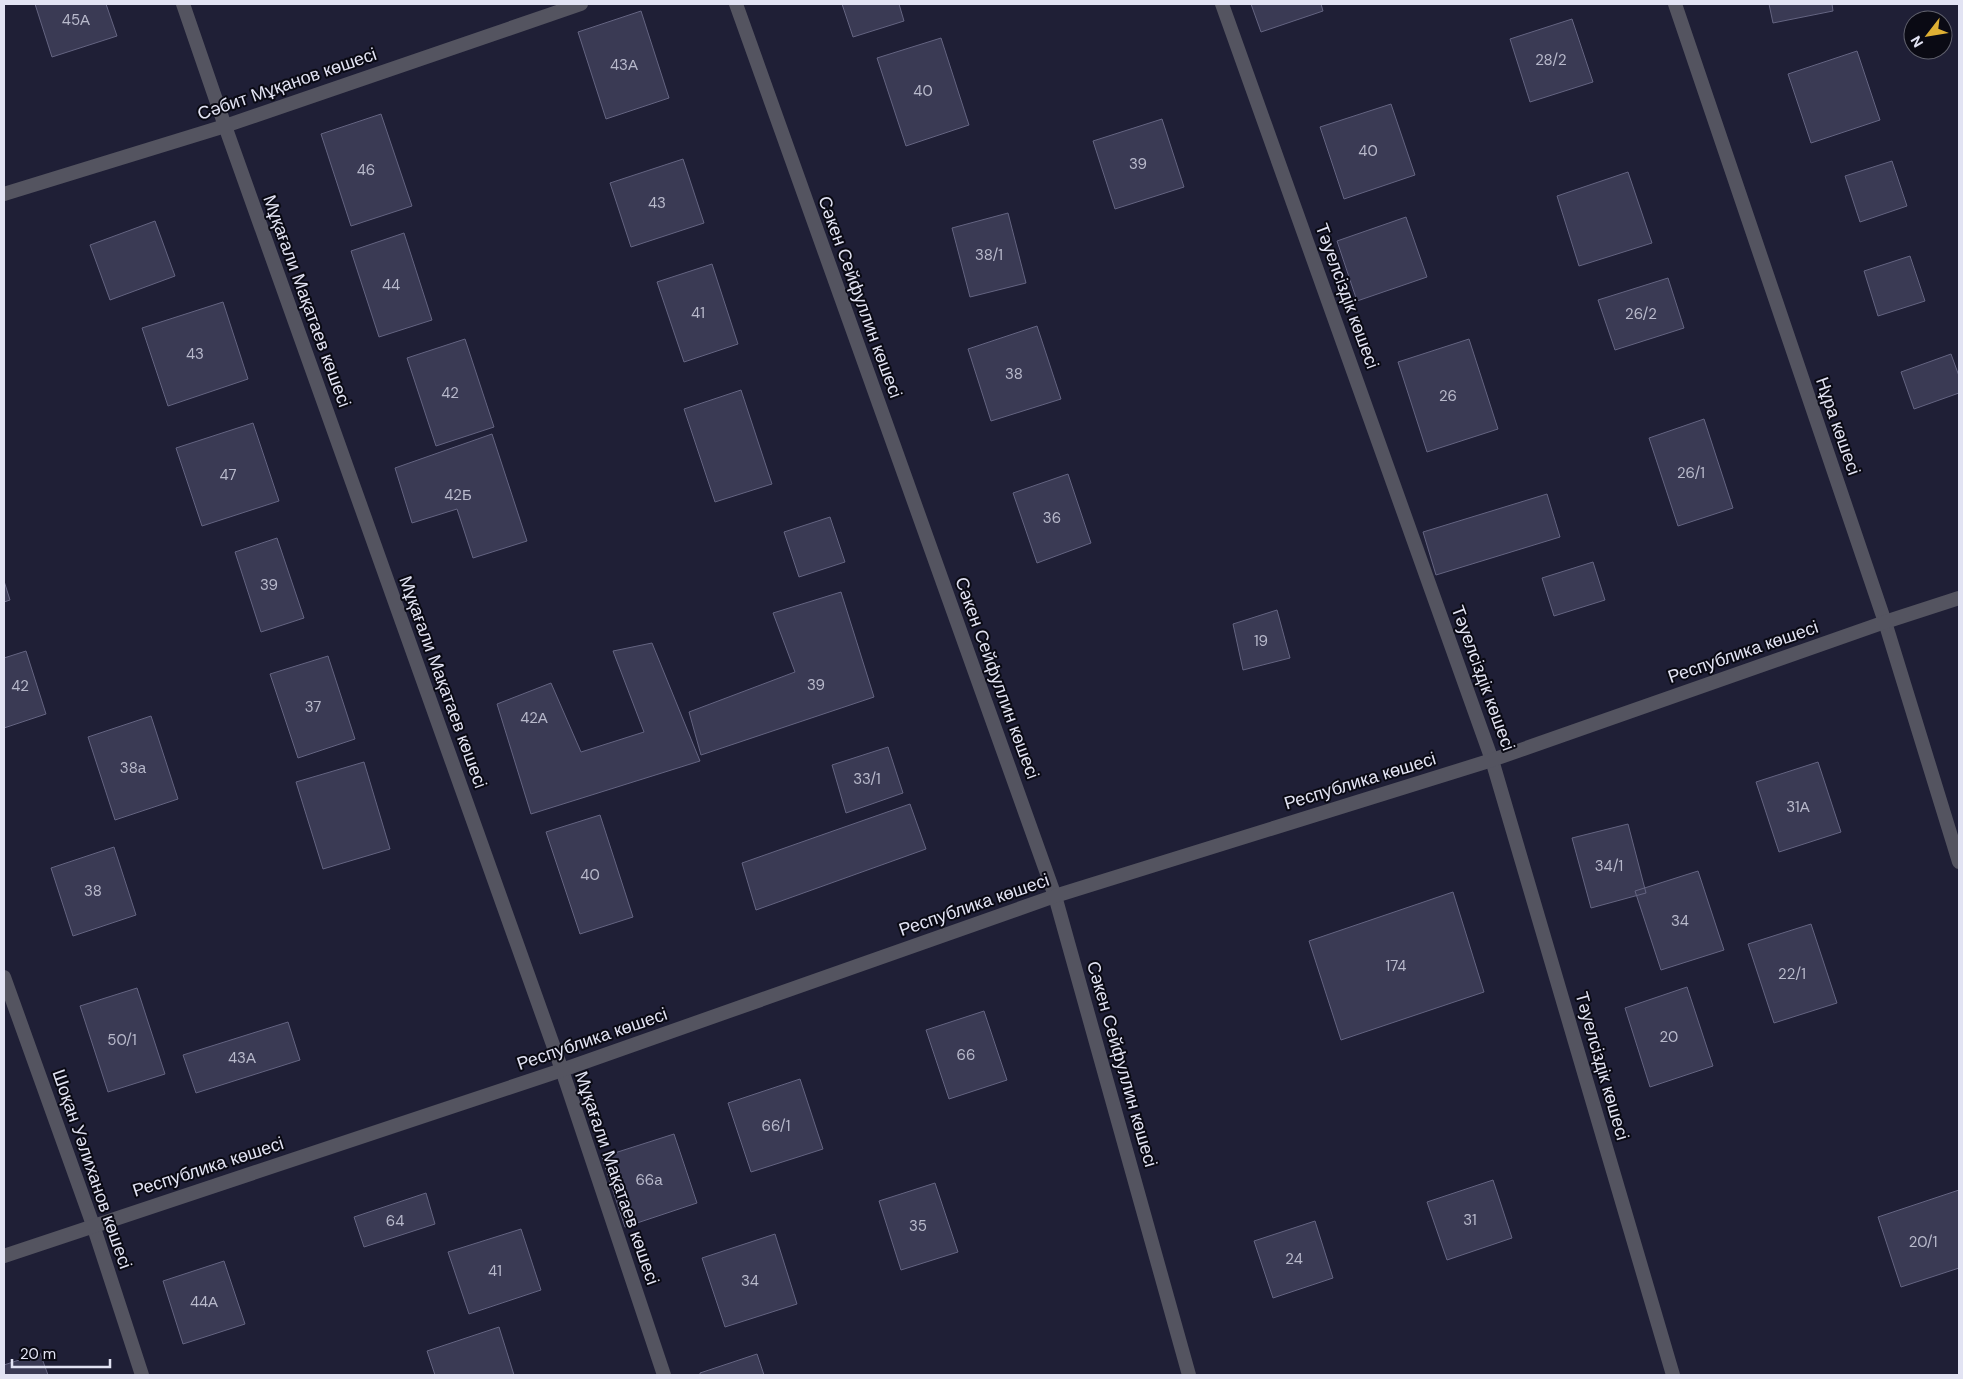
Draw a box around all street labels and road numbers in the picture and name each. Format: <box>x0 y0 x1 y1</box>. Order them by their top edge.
street label: Сәбит Мұқанов көшесі <box>194 42 380 126</box>
street label: Мұқағали Мақатаев көшесі <box>257 192 357 410</box>
street label: Сәкен Сейфуллин көшесі <box>812 193 908 401</box>
street label: Тәуелсіздік көшесі <box>1310 220 1384 372</box>
street label: Нұра көшесі <box>1810 374 1866 478</box>
street label: Мұқағали Мақатаев көшесі <box>393 573 493 791</box>
street label: Сәкен Сейфуллин көшесі <box>949 574 1045 782</box>
street label: Тәуелсіздік көшесі <box>1446 602 1520 754</box>
street label: Республика көшесі <box>1665 615 1821 689</box>
street label: Республика көшесі <box>1281 746 1439 816</box>
street label: Республика көшесі <box>896 868 1052 942</box>
street label: Сәкен Сейфуллин көшесі <box>1081 958 1163 1170</box>
street label: Тәуелсіздік көшесі <box>1569 989 1635 1143</box>
street label: Республика көшесі <box>514 1002 670 1076</box>
street label: Шоқан Уәлиханов көшесі <box>47 1066 137 1272</box>
street label: Мұқағали Мақатаев көшесі <box>569 1068 665 1288</box>
street label: Республика көшесі <box>129 1131 287 1203</box>

